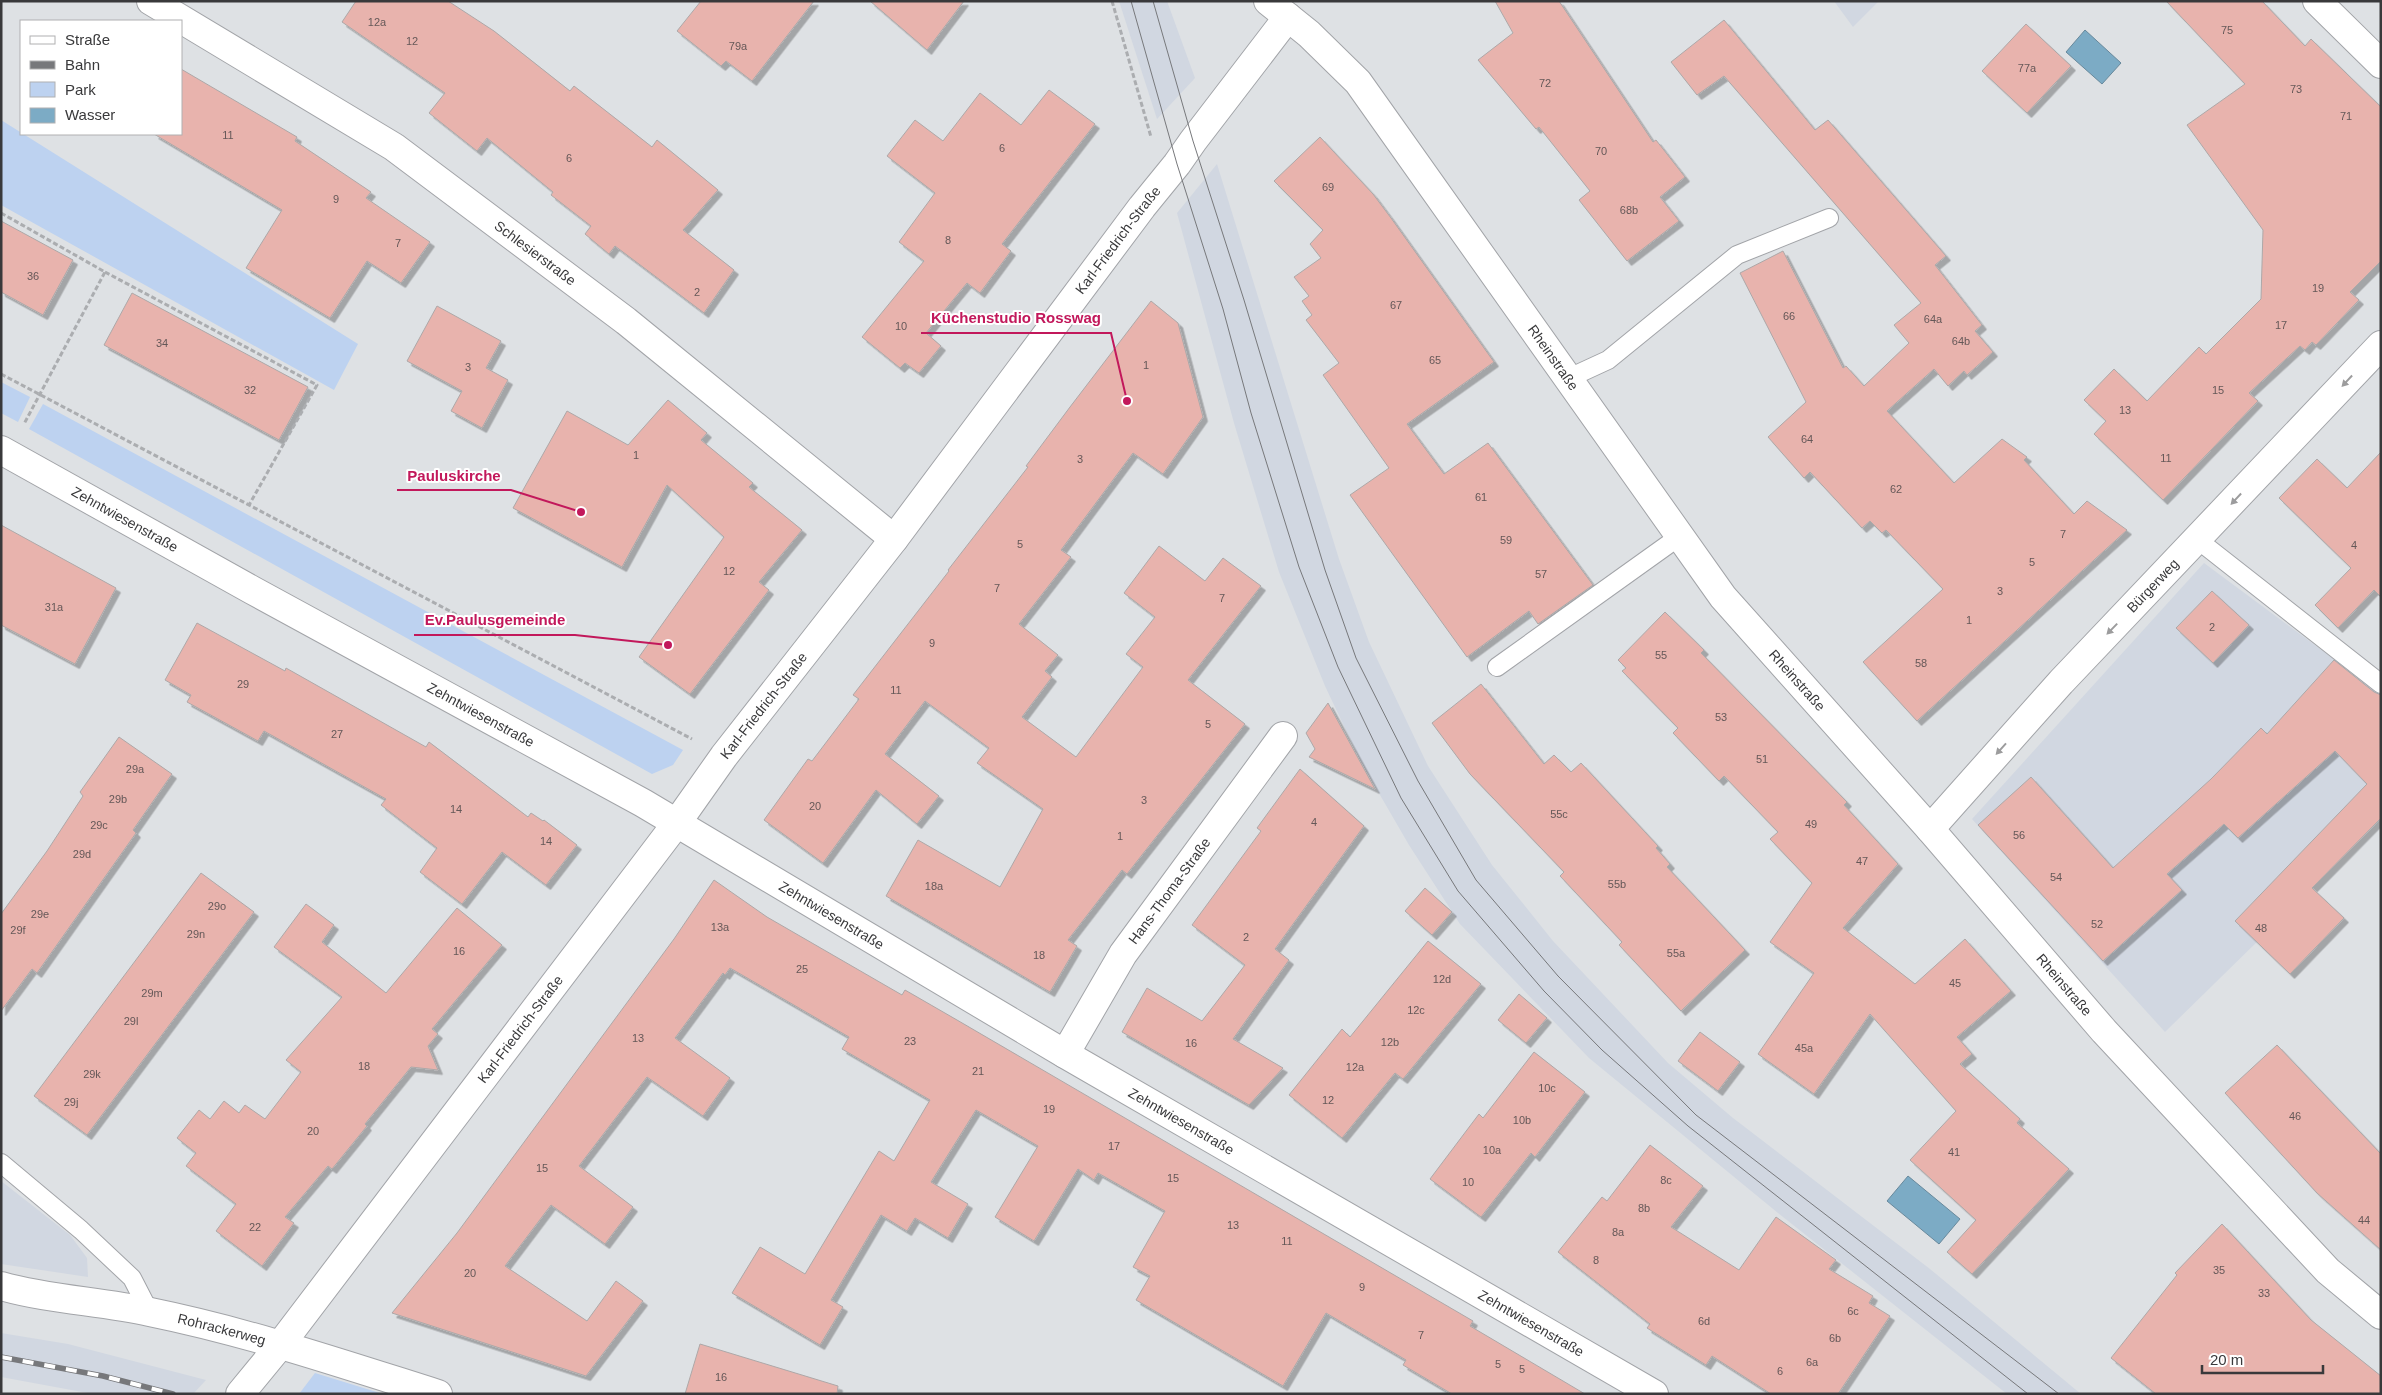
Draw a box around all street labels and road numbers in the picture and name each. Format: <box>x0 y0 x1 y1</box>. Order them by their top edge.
street label: Karl-Friedrich-Straße <box>1072 183 1164 297</box>
street label: Schlesierstraße <box>491 217 579 289</box>
street label: Rheinstraße <box>1525 322 1582 394</box>
street label: Zehntwiesenstraße <box>69 483 181 555</box>
street label: Bürgerweg <box>2124 555 2182 616</box>
street label: Rheinstraße <box>1766 646 1829 714</box>
street label: Karl-Friedrich-Straße <box>717 649 810 762</box>
street label: Zehntwiesenstraße <box>425 679 537 750</box>
street label: Hans-Thoma-Straße <box>1125 834 1214 947</box>
street label: Zehntwiesenstraße <box>776 878 887 953</box>
street label: Rheinstraße <box>2033 951 2095 1019</box>
street label: Karl-Friedrich-Straße <box>474 972 566 1086</box>
street label: Zehntwiesenstraße <box>1126 1084 1237 1158</box>
street label: Zehntwiesenstraße <box>1476 1286 1587 1360</box>
street label: Rohrackerweg <box>176 1310 267 1348</box>

